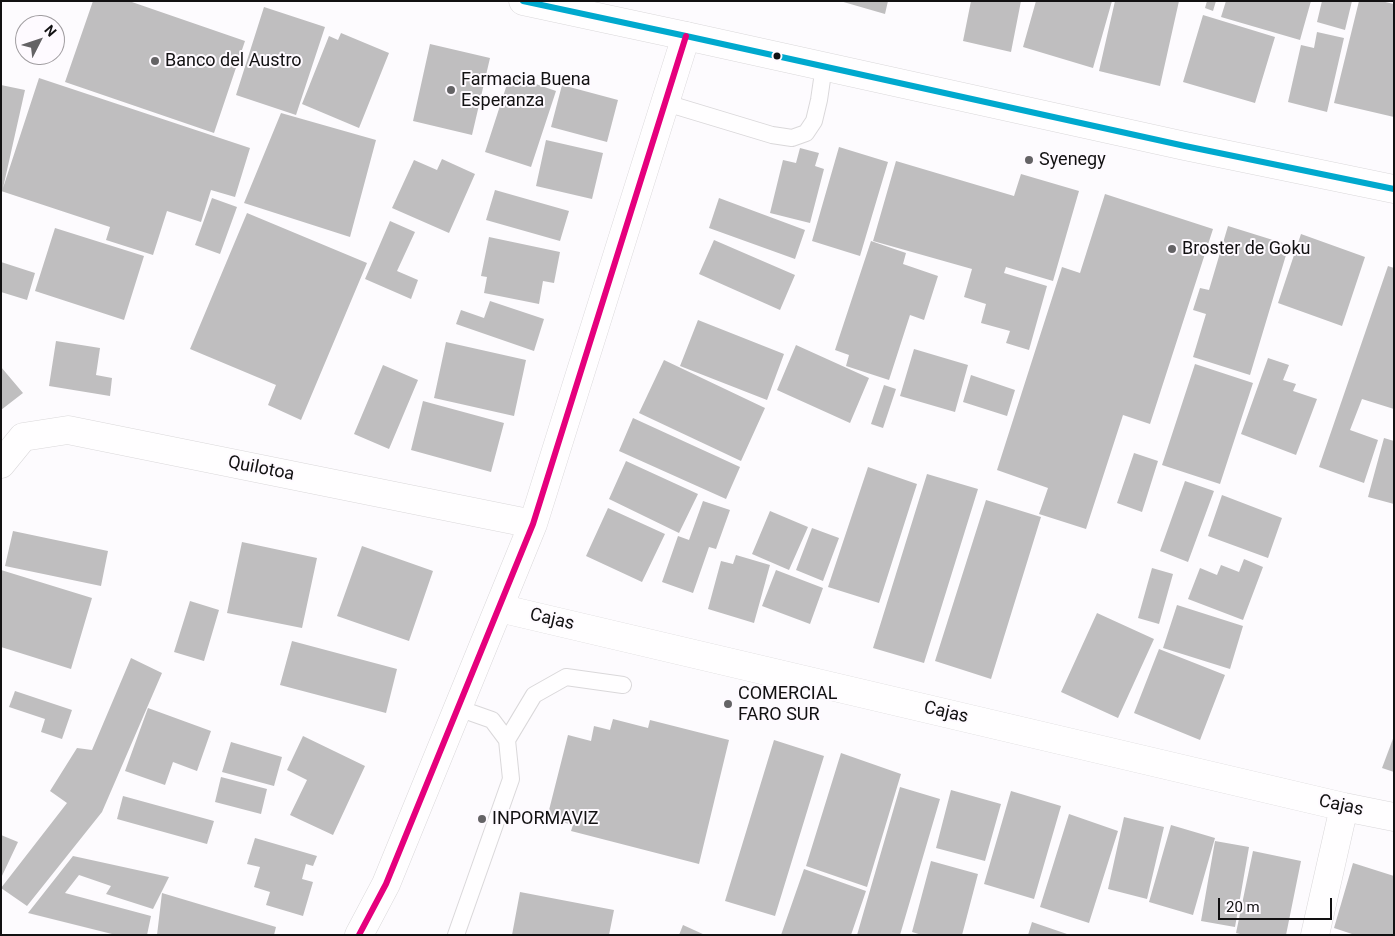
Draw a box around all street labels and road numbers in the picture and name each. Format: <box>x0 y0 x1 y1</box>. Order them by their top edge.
street label: Quilotoa <box>226 452 296 486</box>
street label: Cajas <box>528 604 576 636</box>
street label: Cajas <box>922 697 970 729</box>
street label: Cajas <box>1317 791 1365 821</box>

